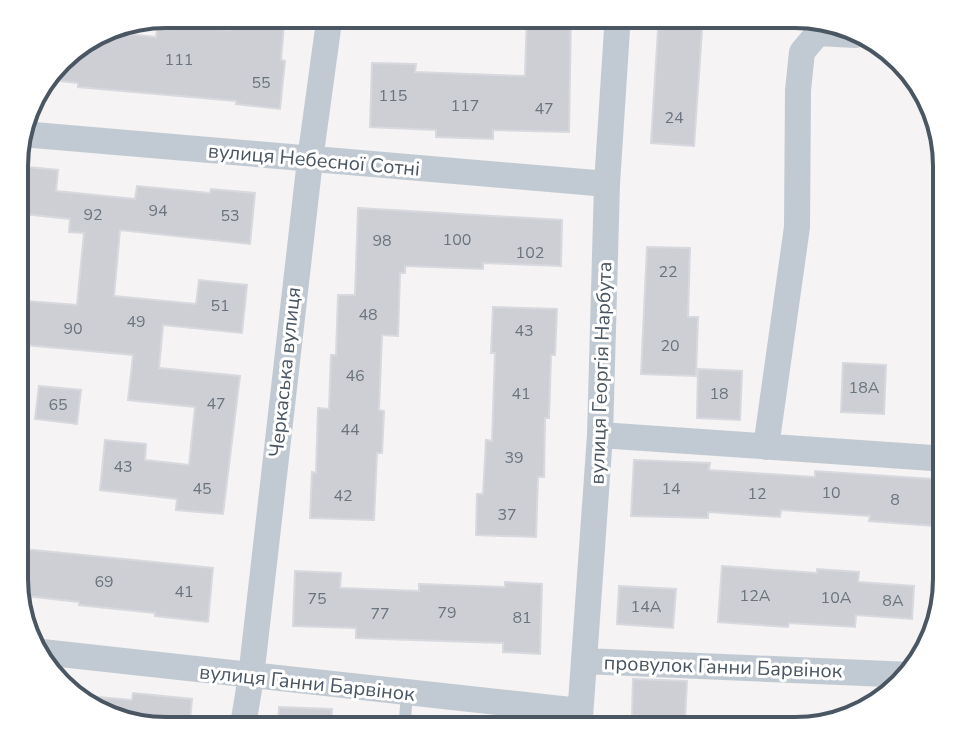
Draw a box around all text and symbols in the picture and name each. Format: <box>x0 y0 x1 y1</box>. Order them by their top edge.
house number: 111 <box>165 49 193 71</box>
house number: 55 <box>251 72 271 94</box>
house number: 115 <box>379 85 407 107</box>
house number: 117 <box>451 95 479 117</box>
house number: 47 <box>534 98 554 120</box>
house number: 24 <box>664 107 684 129</box>
street label: вулиця Небесної Сотні <box>207 137 421 183</box>
house number: 94 <box>148 200 168 222</box>
house number: 92 <box>83 204 103 226</box>
house number: 53 <box>220 205 240 227</box>
house number: 100 <box>443 229 471 251</box>
house number: 98 <box>372 230 392 252</box>
house number: 102 <box>516 242 544 264</box>
street label: вулиця Георгія Нарбута <box>584 261 618 485</box>
house number: 22 <box>658 261 678 283</box>
street label: Черкаська вулиця <box>263 286 307 458</box>
house number: 51 <box>210 295 230 317</box>
house number: 48 <box>358 304 378 326</box>
house number: 49 <box>126 311 146 333</box>
house number: 90 <box>63 318 83 340</box>
house number: 43 <box>514 320 534 342</box>
house number: 20 <box>660 335 680 357</box>
house number: 46 <box>345 365 365 387</box>
house number: 18А <box>849 377 880 399</box>
house number: 41 <box>511 383 531 405</box>
house number: 18 <box>709 383 729 405</box>
house number: 47 <box>206 393 226 415</box>
house number: 65 <box>48 394 68 416</box>
house number: 44 <box>340 419 360 441</box>
house number: 39 <box>504 447 524 469</box>
house number: 43 <box>113 456 133 478</box>
house number: 45 <box>192 478 212 500</box>
house number: 14 <box>661 478 681 500</box>
house number: 10 <box>821 482 841 504</box>
house number: 12 <box>747 483 767 505</box>
house number: 42 <box>333 485 353 507</box>
house number: 8 <box>890 489 900 511</box>
house number: 37 <box>497 504 517 526</box>
house number: 69 <box>94 571 114 593</box>
house number: 41 <box>174 581 194 603</box>
house number: 12А <box>740 585 771 607</box>
house number: 10А <box>821 587 852 609</box>
house number: 75 <box>307 588 327 610</box>
house number: 8А <box>882 590 904 612</box>
house number: 14А <box>631 596 662 618</box>
house number: 79 <box>437 602 457 624</box>
house number: 77 <box>370 603 390 625</box>
house number: 81 <box>512 607 532 629</box>
street label: провулок Ганни Барвінок <box>603 649 843 685</box>
street label: вулиця Ганни Барвінок <box>198 658 416 708</box>

